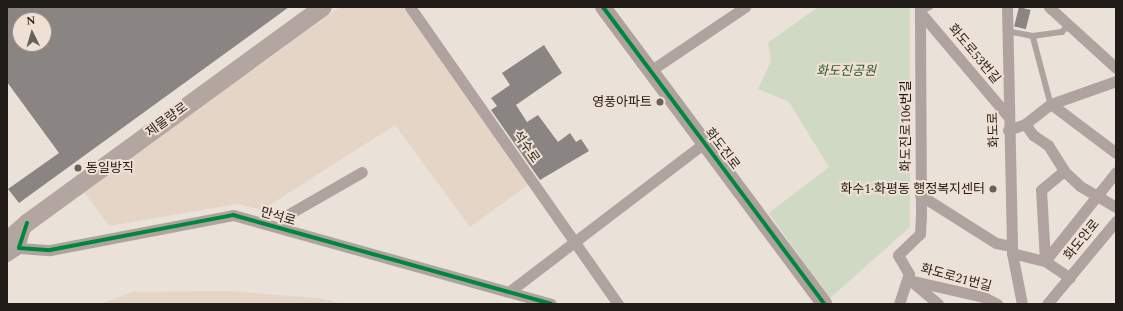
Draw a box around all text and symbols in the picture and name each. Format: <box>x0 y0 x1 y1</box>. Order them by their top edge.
north arrow <box>12 12 52 52</box>
text: N <box>26 12 36 29</box>
street label: 화도로53번길 <box>945 21 1003 87</box>
park label: 화도진공원 <box>816 63 876 79</box>
street label: 화도진로106번길 <box>898 80 914 172</box>
place label: 영풍아파트 <box>592 94 652 110</box>
marker: 영풍아파트 <box>655 97 665 107</box>
street label: 제물량로 <box>143 100 191 140</box>
street label: 화도로 <box>986 112 1002 148</box>
street label: 화도진로 <box>701 125 743 173</box>
street label: 석수로 <box>509 128 543 166</box>
place label: 동일방직 <box>86 160 134 176</box>
marker: 동일방직 <box>73 163 83 173</box>
place label: 화수1·화평동 행정복지센터 <box>840 181 985 197</box>
marker: 화수1·화평동 행정복지센터 <box>988 184 998 194</box>
street label: 만석로 <box>259 205 297 229</box>
street label: 화도안로 <box>1061 217 1103 263</box>
street label: 화도로21번길 <box>919 261 993 295</box>

